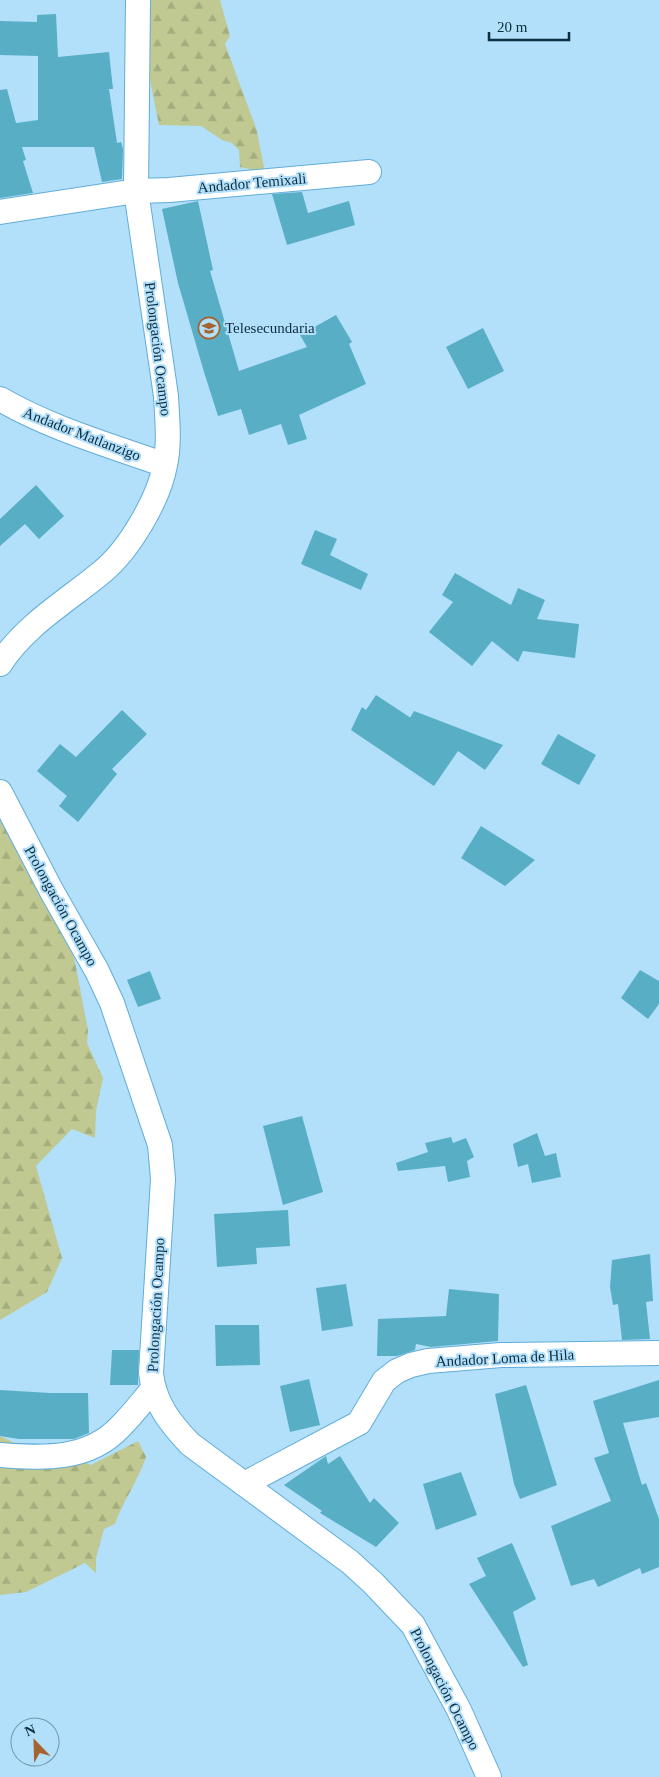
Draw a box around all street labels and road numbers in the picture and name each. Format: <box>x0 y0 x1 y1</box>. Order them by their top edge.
street label: Andador Temixali <box>197 170 307 196</box>
street label: Prolongación Ocampo <box>142 281 174 417</box>
street label: Andador Matlanzigo <box>21 404 143 464</box>
street label: Prolongación Ocampo <box>21 843 101 969</box>
street label: Prolongación Ocampo <box>144 1237 168 1373</box>
street label: Andador Loma de Hila <box>435 1346 575 1370</box>
street label: Prolongación Ocampo <box>407 1625 483 1753</box>

